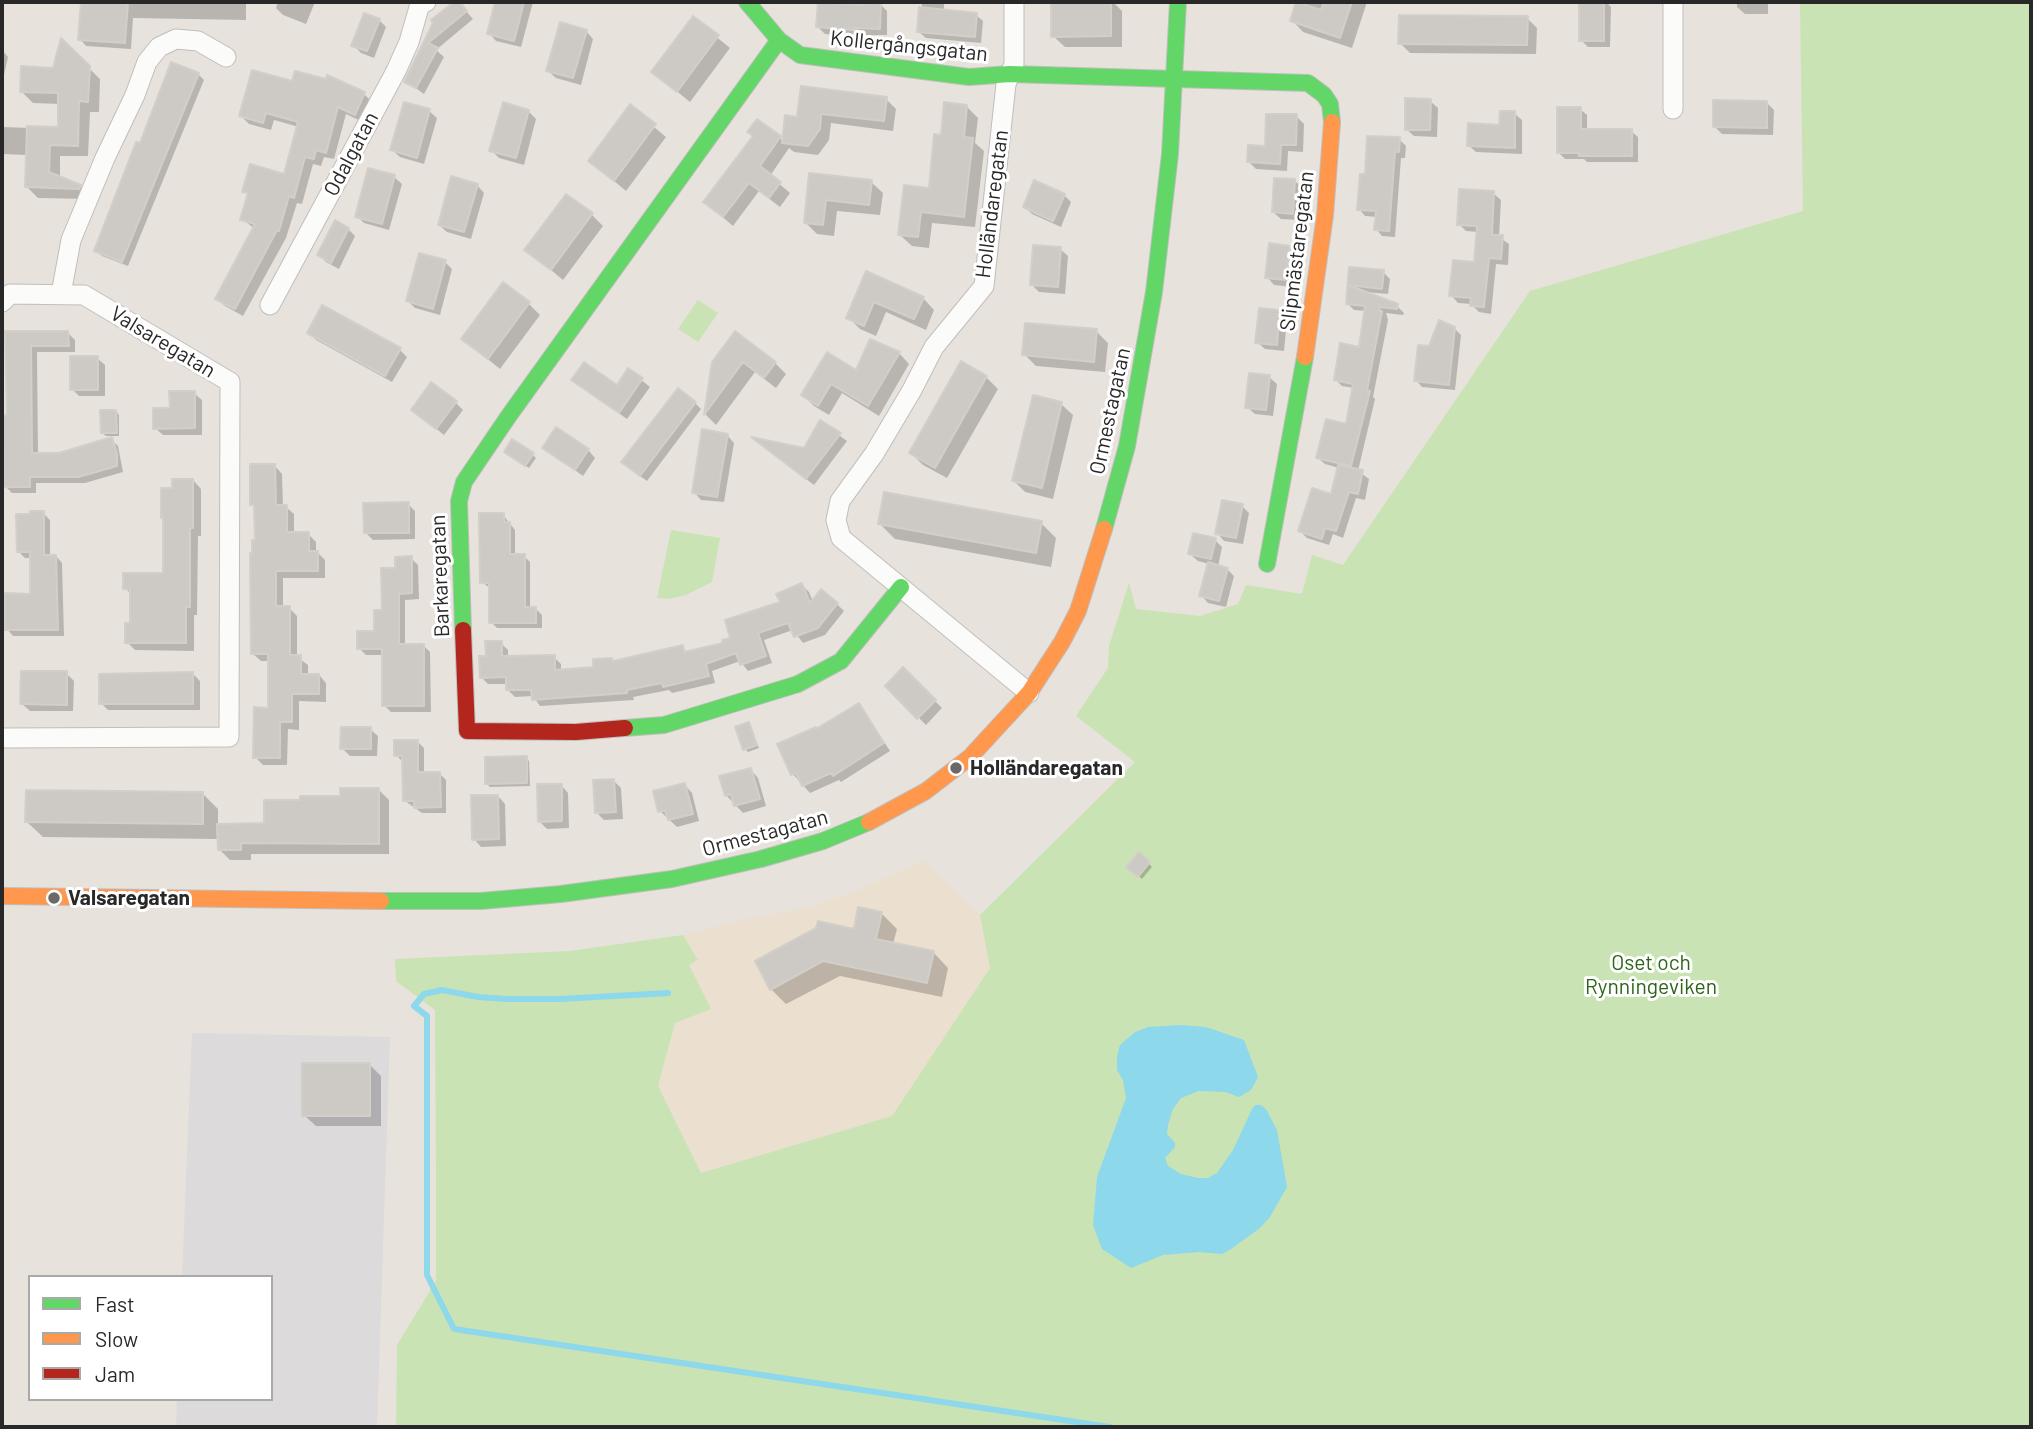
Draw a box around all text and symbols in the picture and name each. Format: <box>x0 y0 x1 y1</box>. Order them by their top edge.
street label: Kollergångsgatan <box>829 25 989 67</box>
street label: Odalgatan <box>318 108 384 200</box>
street label: Holländaregatan <box>970 128 1014 280</box>
street label: Slipmästaregatan <box>1275 170 1319 332</box>
street label: Valsaregatan <box>106 301 220 383</box>
street label: Ormestagatan <box>1084 345 1136 477</box>
street label: Barkaregatan <box>425 514 455 638</box>
place label: Holländaregatan <box>970 755 1123 781</box>
marker: Holländaregatan <box>948 760 964 776</box>
street label: Ormestagatan <box>699 804 831 862</box>
place label: Valsaregatan <box>68 885 190 911</box>
marker: Valsaregatan <box>46 890 62 906</box>
park label: Oset och Rynningeviken <box>1585 950 1717 1000</box>
legend <box>28 1275 273 1401</box>
text: Fast <box>95 1291 135 1316</box>
text: Slow <box>95 1326 138 1351</box>
text: Jam <box>95 1361 135 1386</box>

